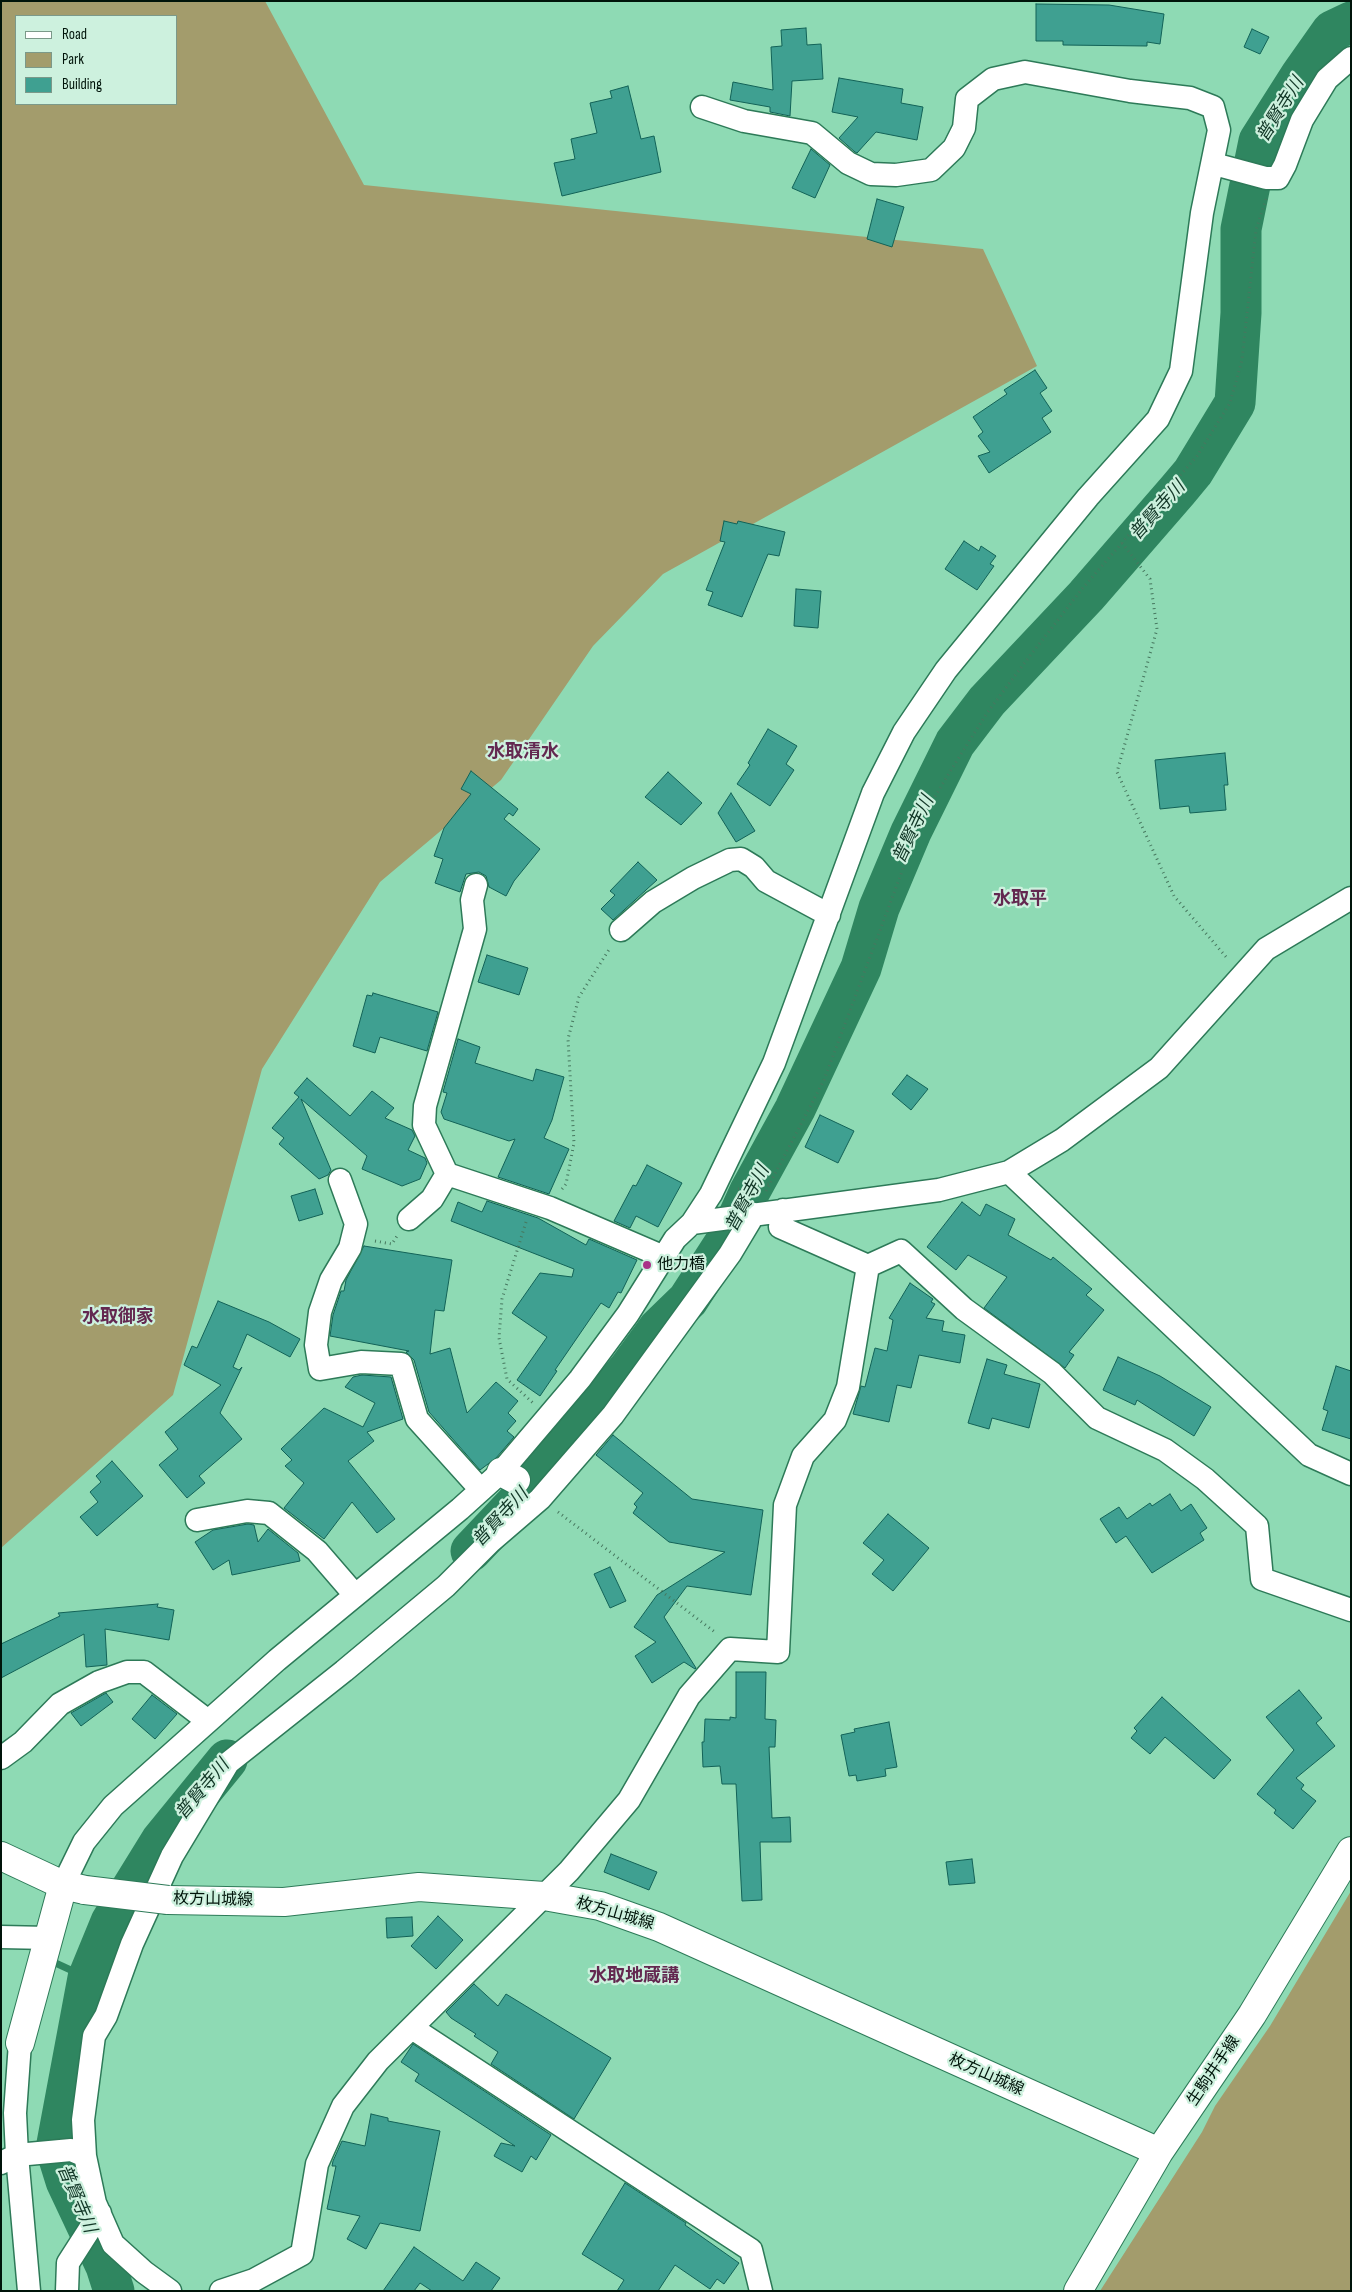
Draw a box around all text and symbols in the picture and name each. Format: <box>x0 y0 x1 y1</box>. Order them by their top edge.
legend <box>15 15 178 105</box>
text: Road <box>62 25 87 44</box>
text: Park <box>62 50 84 69</box>
water label: 普賢寺川 <box>1253 74 1309 146</box>
text: Building <box>62 75 102 94</box>
water label: 普賢寺川 <box>1126 477 1190 545</box>
district label: 水取清水 <box>487 741 559 763</box>
water label: 普賢寺川 <box>889 793 939 867</box>
district label: 水取平 <box>993 888 1047 910</box>
water label: 普賢寺川 <box>722 1162 774 1236</box>
place label: 他力橋 <box>657 1255 705 1275</box>
marker: 他力橋 <box>641 1259 653 1271</box>
district label: 水取御家 <box>82 1306 154 1328</box>
water label: 普賢寺川 <box>469 1484 533 1552</box>
water label: 普賢寺川 <box>172 1755 234 1825</box>
street label: 枚方山城線 <box>173 1890 253 1910</box>
street label: 枚方山城線 <box>574 1894 656 1934</box>
district label: 水取地蔵講 <box>589 1965 679 1987</box>
street label: 生駒井手線 <box>1184 2032 1244 2110</box>
street label: 枚方山城線 <box>946 2050 1026 2100</box>
water label: 普賢寺川 <box>52 2162 100 2236</box>

